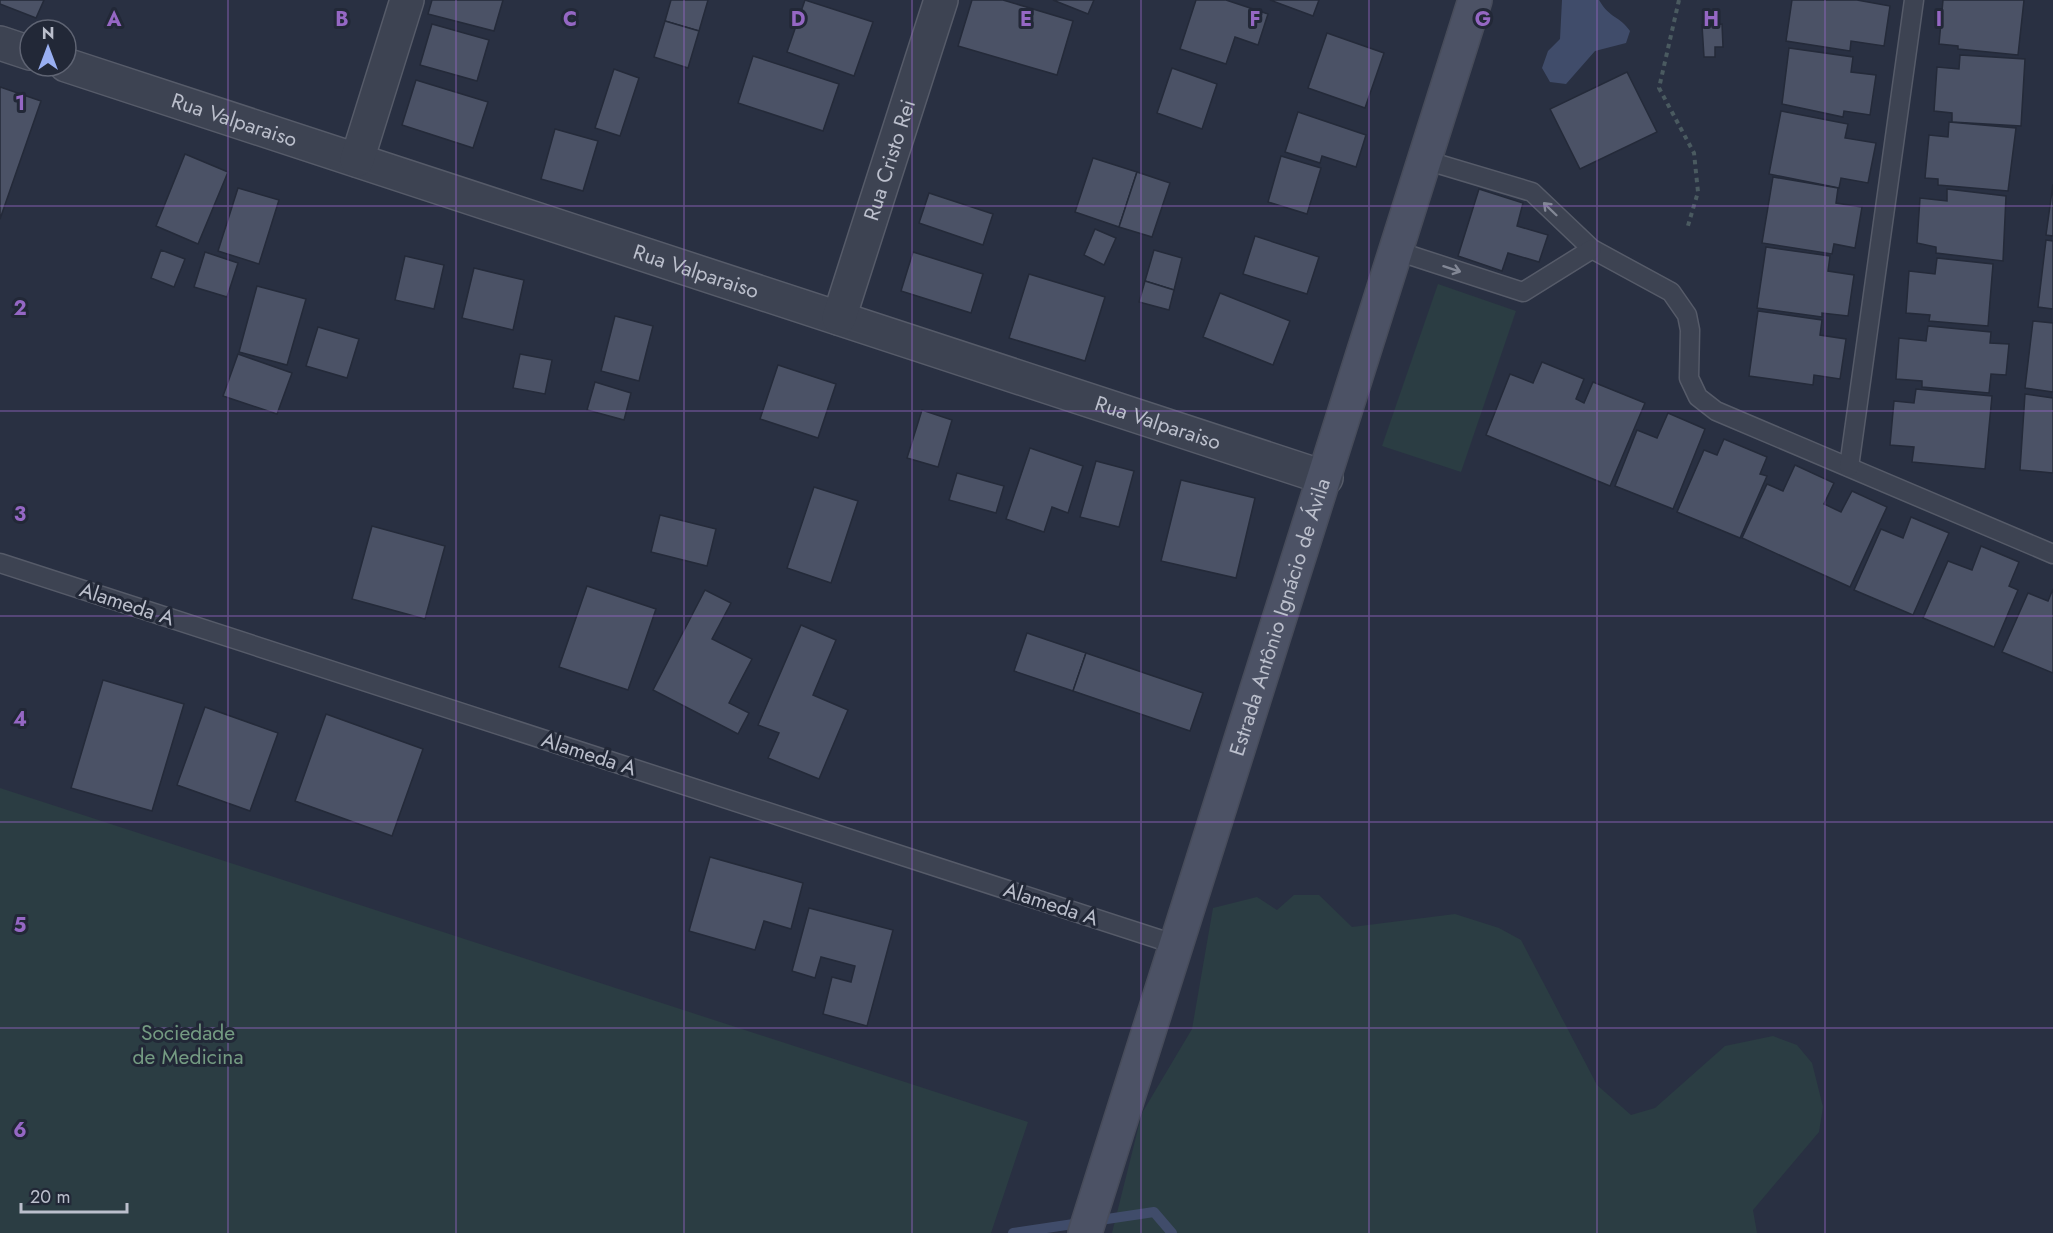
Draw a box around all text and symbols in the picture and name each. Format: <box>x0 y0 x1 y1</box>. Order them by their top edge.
text: A <box>106 5 122 34</box>
text: B <box>335 5 349 34</box>
text: C <box>563 5 577 34</box>
text: D <box>791 5 805 34</box>
text: E <box>1020 5 1032 34</box>
text: F <box>1249 5 1261 34</box>
text: G <box>1475 5 1491 34</box>
text: H <box>1703 5 1719 34</box>
text: I <box>1936 5 1942 34</box>
north arrow <box>18 18 78 78</box>
text: N <box>42 22 54 45</box>
street label: Rua Valparaiso <box>167 86 301 155</box>
text: 1 <box>15 89 25 118</box>
street label: Rua Cristo Rei <box>856 96 923 224</box>
one-way arrow <box>1543 202 1558 216</box>
street label: Rua Valparaiso <box>629 237 763 306</box>
one-way arrow <box>1442 264 1461 275</box>
text: 2 <box>13 294 27 323</box>
street label: Rua Valparaiso <box>1091 388 1225 457</box>
street label: Estrada Antônio Ignácio de Ávila <box>1222 474 1338 760</box>
text: 3 <box>14 500 26 529</box>
street label: Alameda A <box>76 575 178 633</box>
text: 4 <box>13 705 27 734</box>
street label: Alameda A <box>538 725 640 783</box>
street label: Alameda A <box>1000 875 1102 933</box>
text: 5 <box>14 911 27 940</box>
park label: Sociedade de Medicina <box>133 1018 243 1072</box>
text: 6 <box>13 1116 27 1145</box>
scale bar <box>21 1176 128 1214</box>
text: 20 m <box>30 1184 70 1210</box>

